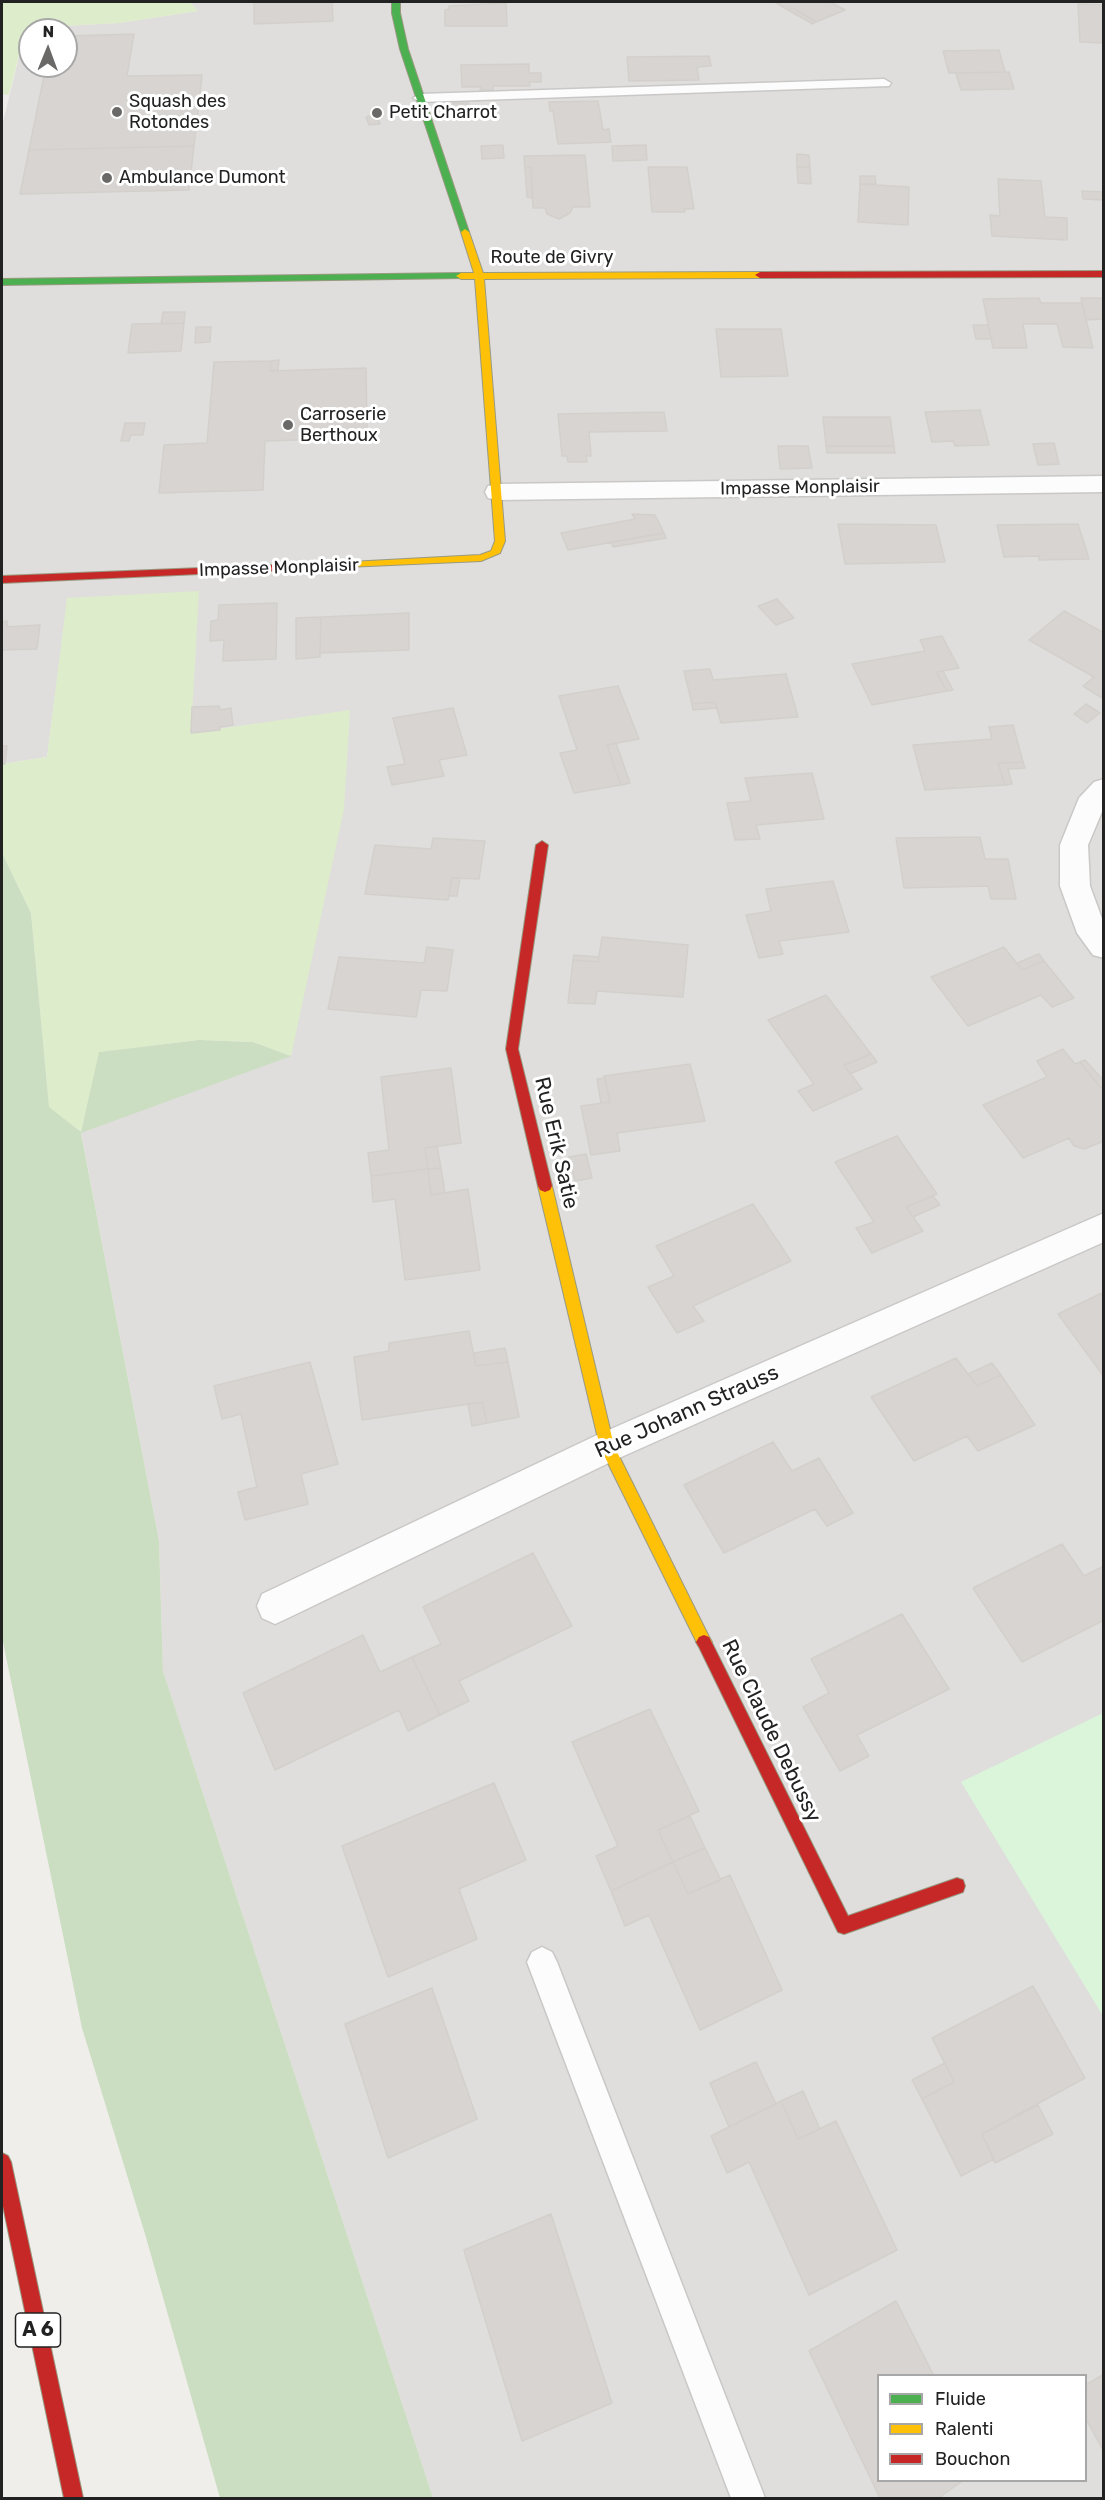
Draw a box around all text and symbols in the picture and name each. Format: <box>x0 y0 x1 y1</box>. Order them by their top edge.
north arrow <box>18 18 78 78</box>
text: N <box>42 22 54 41</box>
place label: Squash des Rotondes <box>129 91 226 134</box>
place label: Petit Charrot <box>389 102 497 124</box>
marker: Squash des Rotondes <box>110 105 124 119</box>
marker: Petit Charrot <box>370 106 384 120</box>
place label: Ambulance Dumont <box>119 167 286 189</box>
marker: Ambulance Dumont <box>100 171 114 185</box>
street label: Route de Givry <box>491 247 613 269</box>
place label: Carroserie Berthoux <box>300 404 386 446</box>
marker: Carroserie Berthoux <box>281 418 295 432</box>
street label: Impasse Monplaisir <box>720 476 880 500</box>
street label: Impasse Monplaisir <box>199 554 359 582</box>
street label: Rue Erik Satie <box>529 1075 583 1211</box>
street label: Rue Johann Strauss <box>591 1360 783 1464</box>
street label: Rue Claude Debussy <box>716 1636 826 1826</box>
road number: A 6 <box>15 2313 60 2347</box>
legend <box>877 2374 1087 2482</box>
text: Fluide <box>935 2388 986 2410</box>
text: Ralenti <box>935 2418 993 2440</box>
text: Bouchon <box>935 2448 1010 2470</box>

